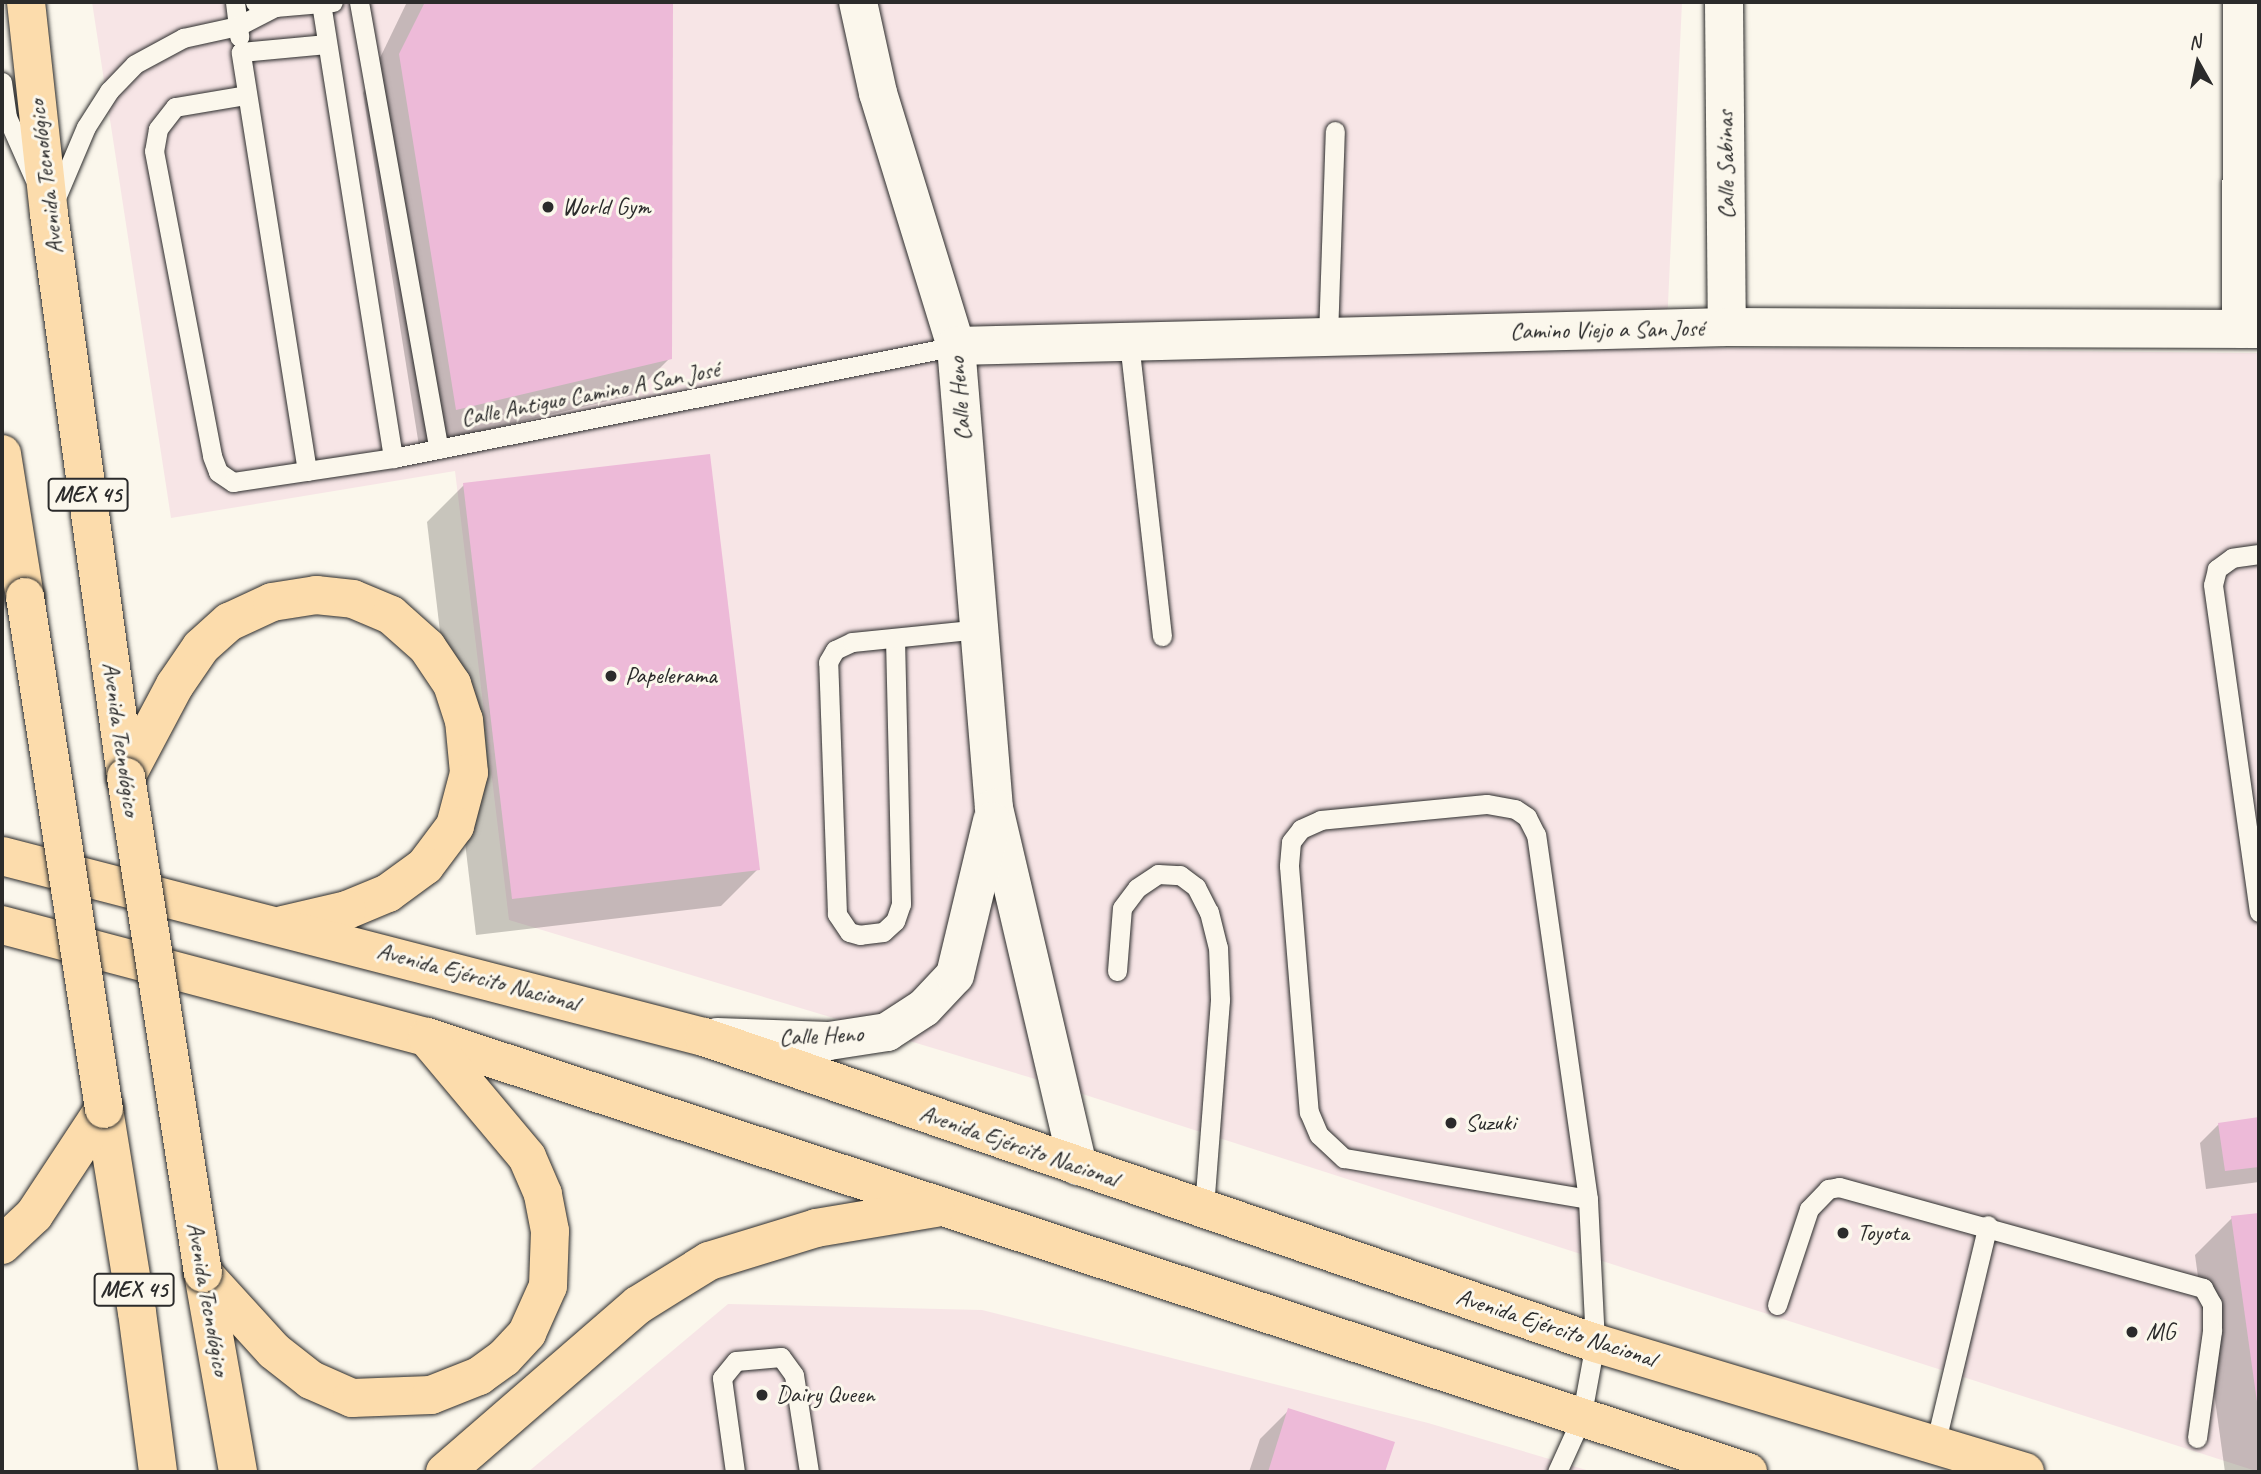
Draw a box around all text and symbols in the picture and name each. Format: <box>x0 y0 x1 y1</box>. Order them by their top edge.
north arrow <box>2163 28 2233 98</box>
text: N <box>2187 29 2202 55</box>
street label: Avenida Tecnológico <box>22 98 70 256</box>
street label: Calle Sabinas <box>1711 110 1741 220</box>
place label: World Gym <box>562 193 650 221</box>
marker: World Gym <box>540 199 556 215</box>
street label: Camino Viejo a San José <box>1510 314 1704 346</box>
street label: Calle Antiguo Camino A San José <box>458 355 722 433</box>
street label: Calle Heno <box>942 356 978 442</box>
road number: MEX 45 <box>46 475 130 514</box>
street label: Avenida Tecnológico <box>96 660 146 818</box>
place label: Papelerama <box>625 662 717 690</box>
marker: Papelerama <box>603 668 619 684</box>
street label: Avenida Ejército Nacional <box>373 936 583 1018</box>
street label: Calle Heno <box>778 1019 864 1053</box>
street label: Avenida Ejército Nacional <box>916 1098 1122 1194</box>
place label: Suzuki <box>1465 1109 1515 1137</box>
marker: Suzuki <box>1443 1115 1459 1131</box>
place label: Toyota <box>1857 1219 1909 1247</box>
street label: Avenida Tecnológico <box>180 1220 236 1378</box>
marker: Toyota <box>1835 1225 1851 1241</box>
road number: MEX 45 <box>92 1270 176 1310</box>
street label: Avenida Ejército Nacional <box>1452 1282 1660 1374</box>
place label: MG <box>2146 1318 2175 1346</box>
marker: MG <box>2124 1324 2140 1340</box>
place label: Dairy Queen <box>776 1381 875 1409</box>
marker: Dairy Queen <box>754 1387 770 1403</box>

